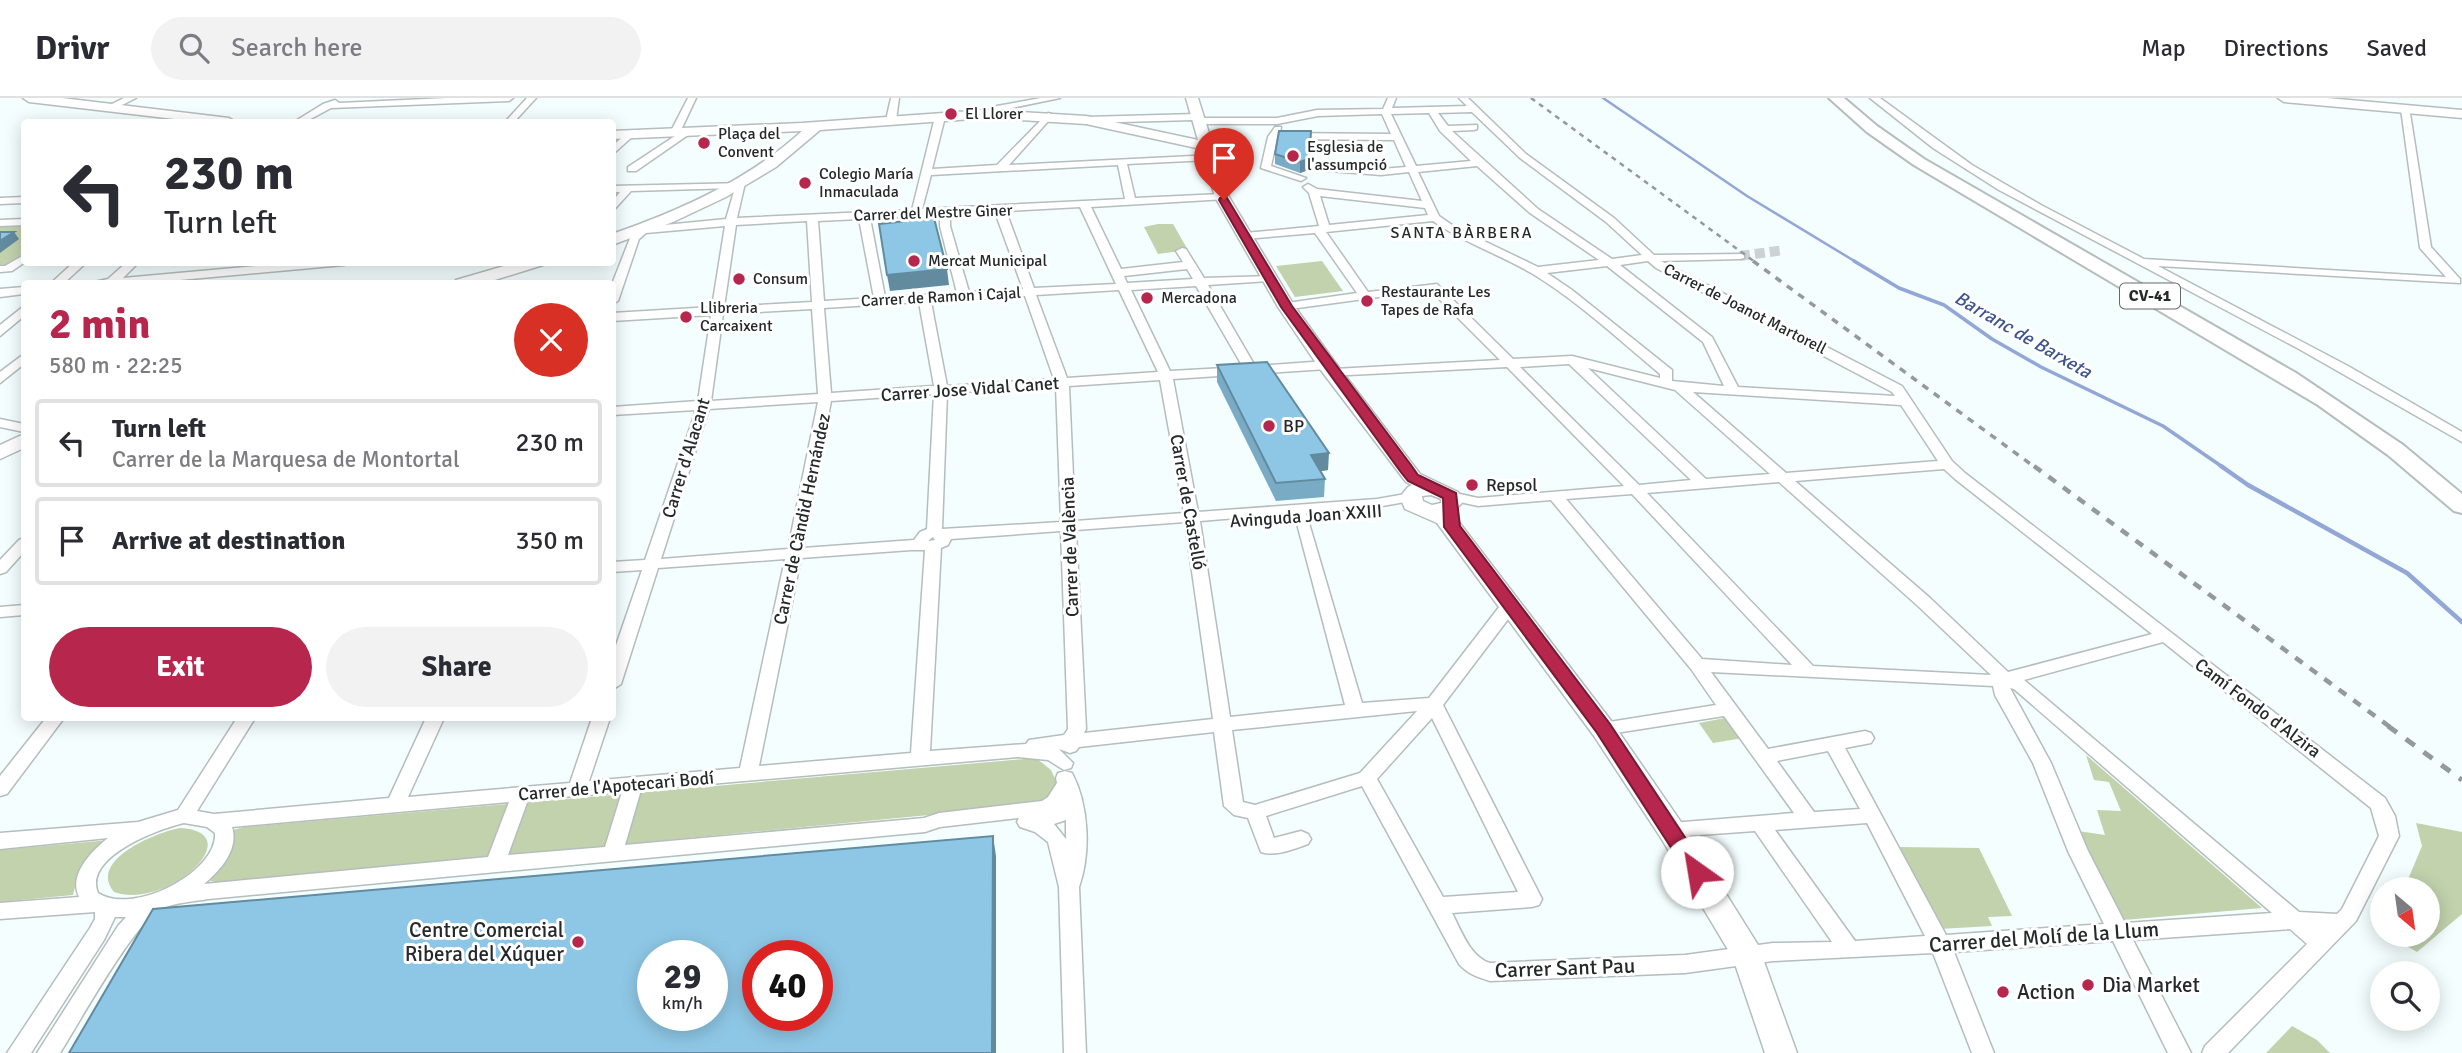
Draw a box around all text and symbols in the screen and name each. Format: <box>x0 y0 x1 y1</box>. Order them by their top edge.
search box <box>151 17 641 80</box>
text: Drivr <box>35 28 109 69</box>
icon: search <box>175 29 213 67</box>
text: Search here <box>231 32 362 64</box>
text: Map <box>2141 33 2186 63</box>
text: Directions <box>2224 33 2329 63</box>
text: Saved <box>2367 33 2427 63</box>
place label: El Llorer <box>965 104 1023 124</box>
marker: El Llorer <box>943 106 959 122</box>
place label: Plaça del Convent <box>718 124 781 162</box>
pin <box>1194 128 1254 200</box>
marker: Plaça del Convent <box>696 135 712 151</box>
place label: Esglesia de l'assumpció <box>1307 137 1387 175</box>
icon: arrive <box>1205 139 1243 177</box>
text: 230 m <box>164 143 294 203</box>
icon: left <box>49 147 140 238</box>
marker: Esglesia de l'assumpció <box>1285 148 1301 164</box>
place label: Colegio María Inmaculada <box>819 164 914 202</box>
marker: Colegio María Inmaculada <box>797 175 813 191</box>
street label: Carrer del Mestre Giner <box>853 200 1013 226</box>
text: Turn left <box>164 203 277 242</box>
district label: SANTA BÀRBERA <box>1391 223 1533 243</box>
place label: Mercat Municipal <box>928 251 1047 271</box>
marker: Mercat Municipal <box>906 253 922 269</box>
street label: Carrer de Joanot Martorell <box>1660 259 1830 359</box>
place label: Consum <box>753 269 808 289</box>
marker: Consum <box>731 271 747 287</box>
place label: Restaurante Les Tapes de Rafa <box>1381 282 1490 320</box>
street label: Carrer de Ramon i Cajal <box>860 283 1022 311</box>
road number: CV-41 <box>2120 284 2180 308</box>
water label: Barranc de Barxeta <box>1950 286 2097 385</box>
place label: Mercadona <box>1161 288 1237 308</box>
marker: Mercadona <box>1139 290 1155 306</box>
marker: Restaurante Les Tapes de Rafa <box>1359 293 1375 309</box>
place label: Llibreria Carcaixent <box>700 298 773 336</box>
text: 2 min <box>49 299 150 350</box>
button: close <box>514 303 588 377</box>
marker: Llibreria Carcaixent <box>678 309 694 325</box>
text: 580 m · 22:25 <box>49 351 183 380</box>
street label: Carrer Jose Vidal Canet <box>880 372 1060 406</box>
street label: Carrer d'Alacant <box>657 395 715 521</box>
street label: Carrer de Càndid Hernández <box>769 411 835 627</box>
text: Turn left <box>112 413 206 445</box>
place label: BP <box>1283 415 1304 437</box>
marker: BP <box>1261 418 1277 434</box>
icon: left <box>53 424 91 462</box>
text: 230 m <box>515 427 584 459</box>
street label: Carrer de Castelló <box>1165 432 1211 572</box>
text: Carrer de la Marquesa de Montortal <box>112 445 460 474</box>
place label: Repsol <box>1486 474 1538 496</box>
street label: Carrer de València <box>1057 477 1083 617</box>
marker: Repsol <box>1464 477 1480 493</box>
street label: Avinguda Joan XXIII <box>1229 500 1383 532</box>
icon: arrive <box>53 522 91 560</box>
text: Arrive at destination <box>112 525 345 557</box>
text: 350 m <box>515 525 584 557</box>
button: Exit <box>49 627 312 707</box>
button: Share <box>326 627 588 707</box>
street label: Camí Fondo d'Alzira <box>2191 653 2325 763</box>
street label: Carrer de l'Apotecari Bodí <box>517 766 715 806</box>
position arrow <box>1660 835 1734 909</box>
north arrow <box>2370 877 2440 947</box>
map controls <box>2370 877 2440 1031</box>
street label: Carrer del Molí de la Llum <box>1928 916 2160 958</box>
place label: Centre Comercial Ribera del Xúquer <box>405 917 564 967</box>
marker: Centre Comercial Ribera del Xúquer <box>570 934 586 950</box>
speed limit sign: 40 <box>742 940 833 1031</box>
street label: Carrer Sant Pau <box>1494 953 1636 983</box>
text: 29 <box>664 955 701 998</box>
button: search <box>2370 961 2440 1031</box>
place label: Dia Market <box>2102 972 2200 998</box>
marker: Dia Market <box>2080 977 2096 993</box>
place label: Action <box>2017 979 2075 1005</box>
marker: Action <box>1995 984 2011 1000</box>
text: km/h <box>662 992 703 1014</box>

